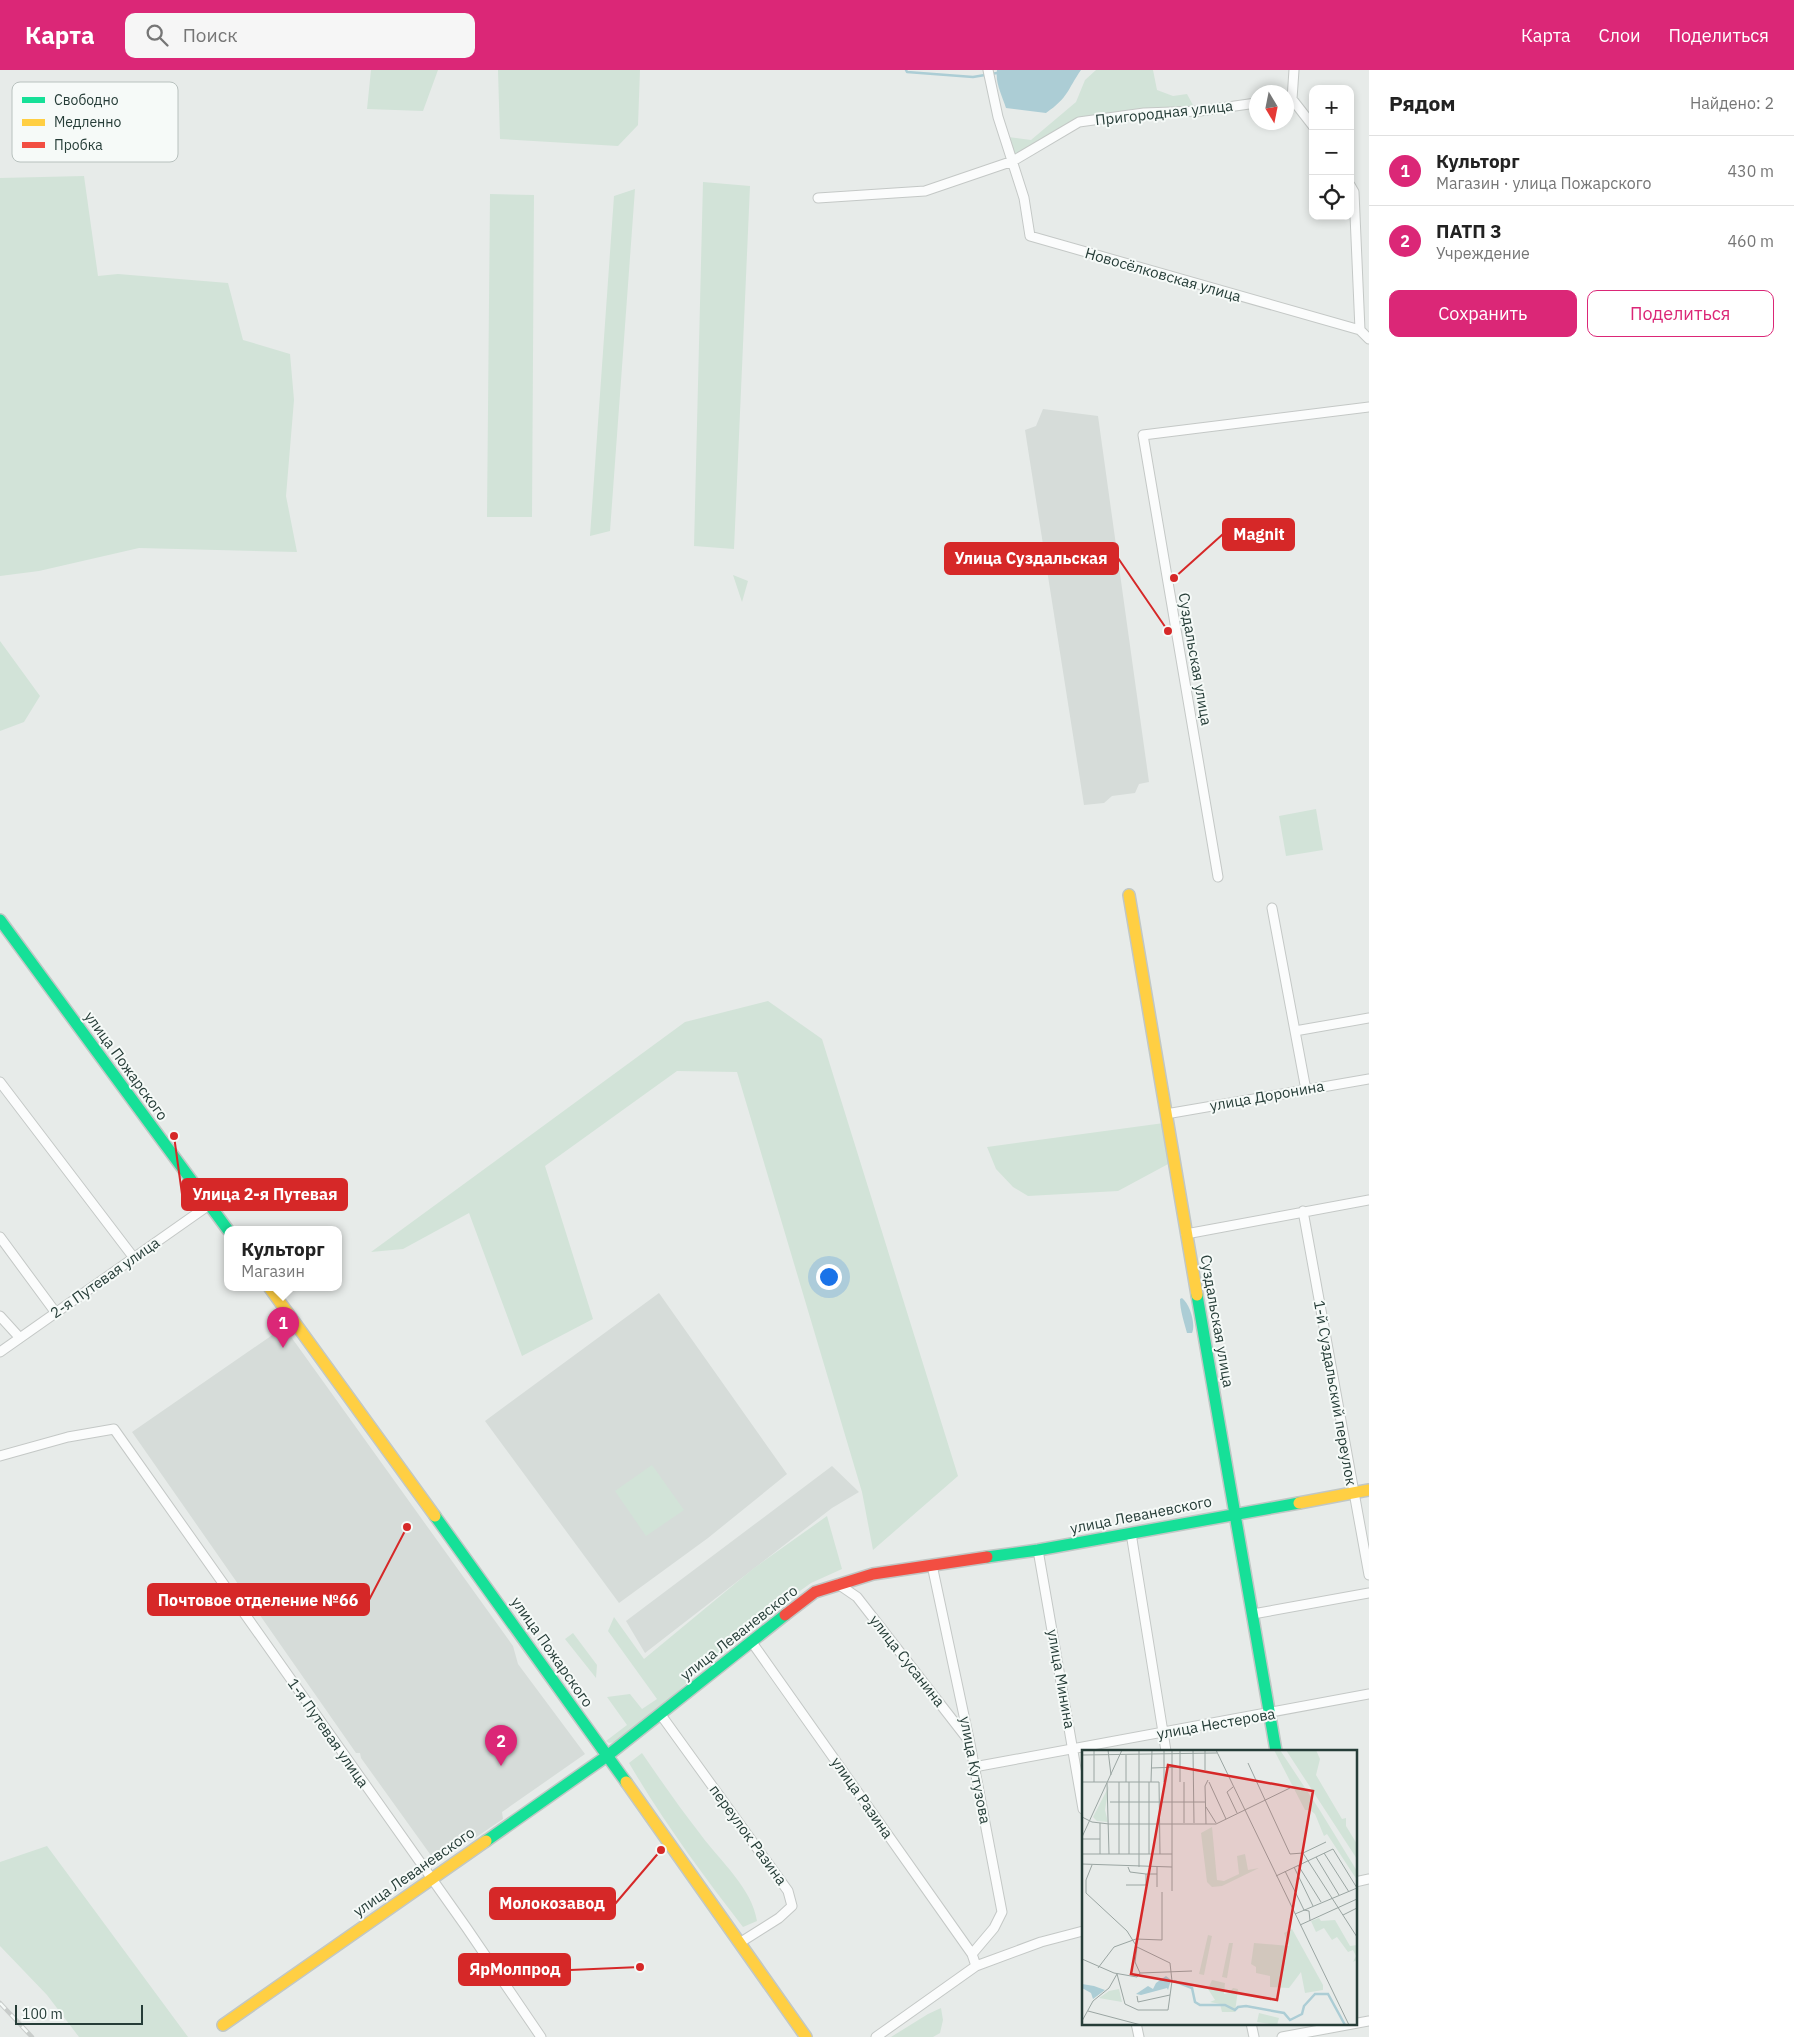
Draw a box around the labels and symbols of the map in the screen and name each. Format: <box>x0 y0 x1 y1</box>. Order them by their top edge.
legend <box>12 82 178 162</box>
north arrow <box>1249 85 1294 130</box>
text: Свободно <box>54 91 119 109</box>
street label: Пригородная улица <box>1094 96 1234 129</box>
text: Медленно <box>54 113 122 131</box>
text: Пробка <box>54 136 103 154</box>
street label: Новосёлковская улица <box>1083 243 1243 306</box>
callout: Magnit <box>1223 519 1294 550</box>
text: Magnit <box>1233 524 1285 544</box>
callout: Улица Суздальская <box>945 543 1118 574</box>
text: Улица Суздальская <box>954 548 1108 568</box>
street label: Суздальская улица <box>1174 591 1217 727</box>
street label: улица Пожарского <box>80 1007 172 1124</box>
street label: улица Доронина <box>1208 1076 1326 1115</box>
callout: Улица 2-я Путевая <box>182 1179 347 1210</box>
text: Улица 2-я Путевая <box>192 1184 338 1204</box>
street label: 2-я Путевая улица <box>46 1233 163 1322</box>
street label: Суздальская улица <box>1196 1253 1239 1389</box>
your location <box>816 1264 842 1290</box>
street label: 1-й Суздальский переулок <box>1310 1299 1361 1487</box>
pin: 1 <box>267 1307 299 1348</box>
street label: улица Леваневского <box>1068 1491 1213 1538</box>
street label: улица Леваневского <box>676 1581 801 1684</box>
callout: Почтовое отделение №66 <box>148 1584 369 1615</box>
text: Почтовое отделение №66 <box>158 1590 359 1610</box>
street label: улица Пожарского <box>507 1593 598 1711</box>
street label: улица Сусанина <box>866 1611 949 1711</box>
street label: улица Минина <box>1043 1628 1080 1730</box>
street label: 1-я Путевая улица <box>284 1674 373 1791</box>
street label: улица Нестерова <box>1155 1704 1277 1743</box>
street label: улица Кутузова <box>956 1715 995 1825</box>
pin: 2 <box>485 1725 517 1766</box>
inset map <box>1082 1750 1356 2024</box>
street label: улица Разина <box>827 1753 897 1842</box>
street label: переулок Разина <box>706 1781 791 1889</box>
street label: улица Леваневского <box>349 1823 478 1921</box>
callout: Молокозавод <box>490 1888 615 1919</box>
text: Молокозавод <box>499 1893 605 1913</box>
callout: ЯрМолпрод <box>459 1954 570 1985</box>
text: ЯрМолпрод <box>469 1959 561 1979</box>
scale bar <box>15 2002 142 2025</box>

